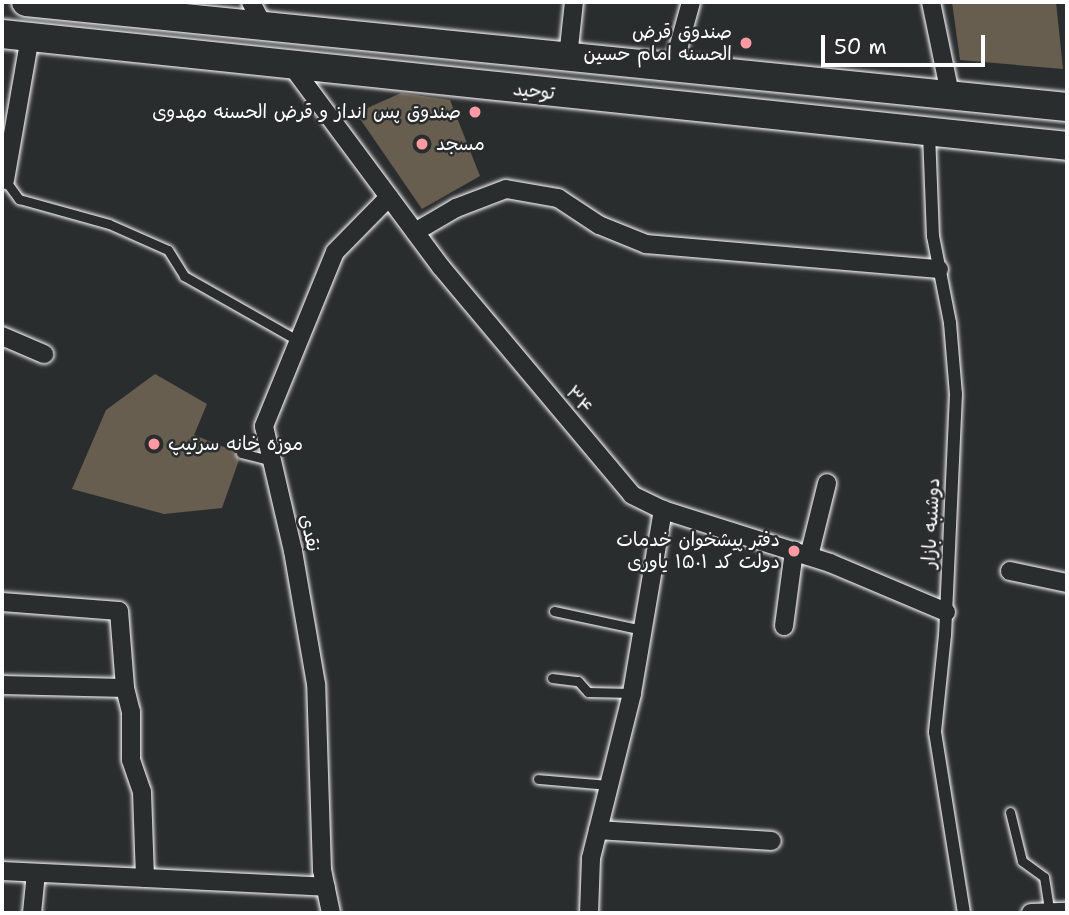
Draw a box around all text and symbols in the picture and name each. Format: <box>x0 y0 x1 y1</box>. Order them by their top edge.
place label: صندوق قرض الحسنه امام حسین <box>584 21 732 65</box>
scale bar <box>824 21 988 65</box>
text: 50 m <box>834 33 887 61</box>
marker: صندوق قرض الحسنه امام حسین <box>738 35 754 51</box>
street label: توحید <box>512 77 556 105</box>
place label: صندوق پس انداز و قرض الحسنه مهدوی <box>152 101 461 123</box>
marker: صندوق پس انداز و قرض الحسنه مهدوی <box>467 104 483 120</box>
place label: مسجد <box>436 133 485 155</box>
marker: مسجد <box>414 136 430 152</box>
street label: ۳۴ <box>561 381 597 419</box>
place label: موزه خانه سرتیپ <box>168 433 303 455</box>
marker: موزه خانه سرتیپ <box>146 436 162 452</box>
street label: دوشنبه بازار <box>917 477 945 569</box>
street label: نقدی <box>295 512 325 554</box>
place label: دفتر پیشخوان خدمات دولت کد ۱۵۰۱ یاوری <box>616 529 780 573</box>
marker: دفتر پیشخوان خدمات دولت کد ۱۵۰۱ یاوری <box>786 543 802 559</box>

